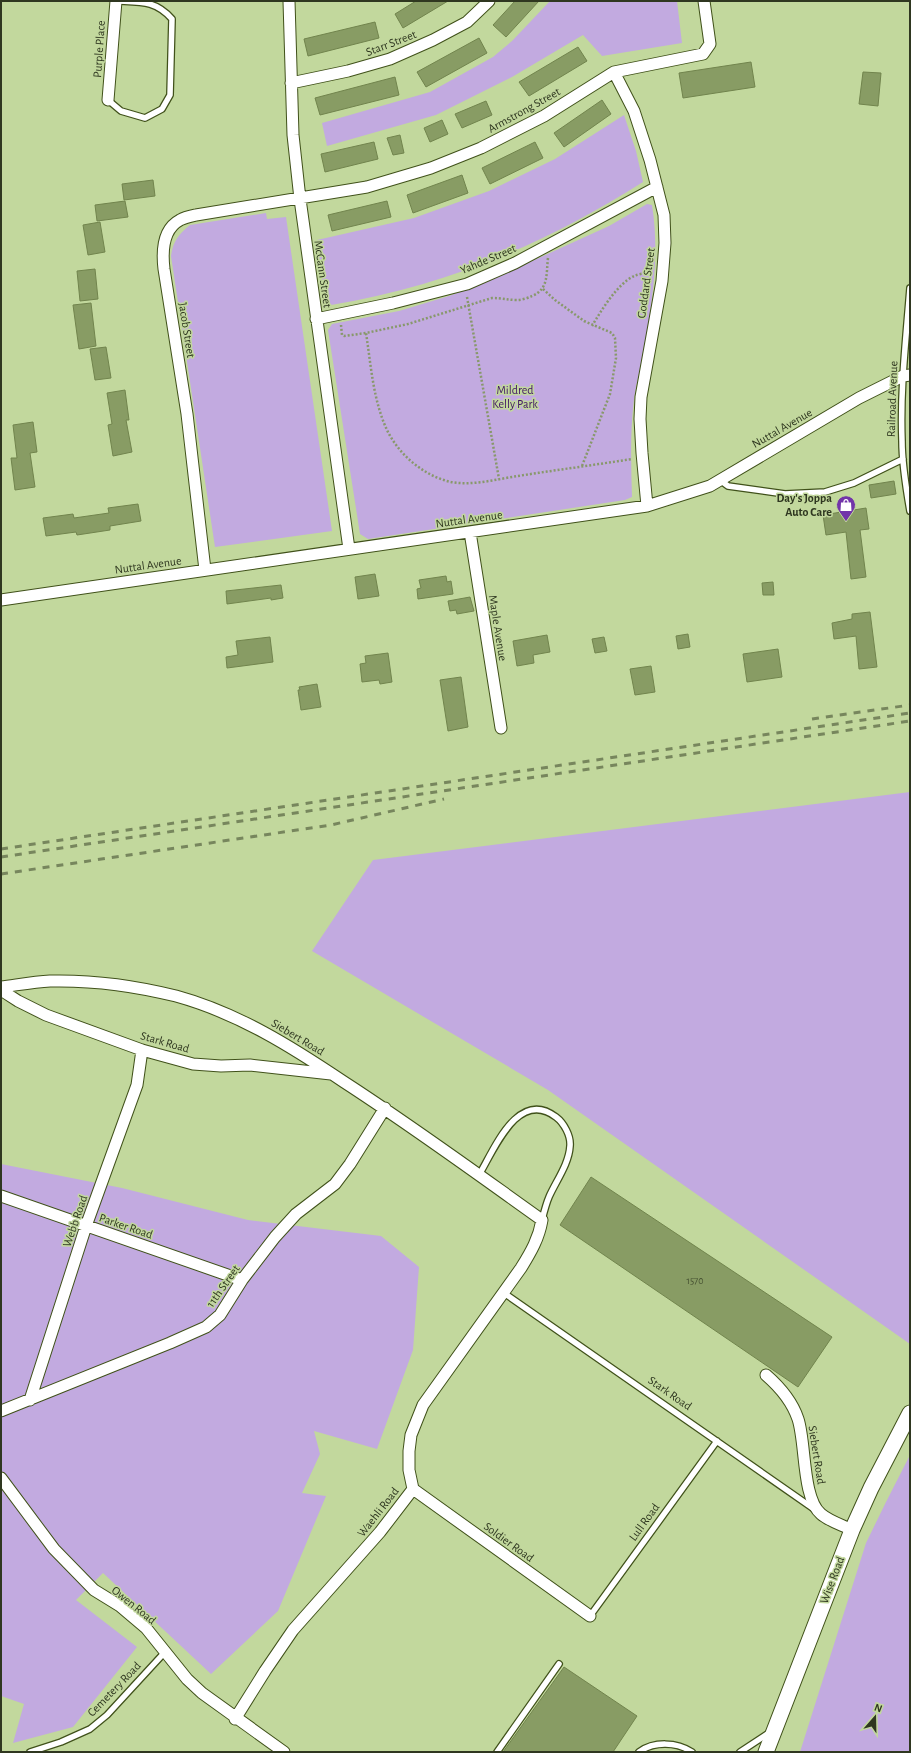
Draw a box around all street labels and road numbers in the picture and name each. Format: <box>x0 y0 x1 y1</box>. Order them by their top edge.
street label: Purple Place <box>91 20 107 78</box>
street label: Starr Street <box>364 28 418 58</box>
street label: Armstrong Street <box>486 85 562 135</box>
street label: McCann Street <box>312 239 334 309</box>
street label: Yahde Street <box>458 242 518 276</box>
street label: Goddard Street <box>635 247 657 319</box>
street label: Jacob Street <box>177 301 197 359</box>
street label: Railroad Avenue <box>885 361 899 437</box>
street label: Nuttal Avenue <box>750 406 814 450</box>
street label: Nuttal Avenue <box>435 508 503 530</box>
street label: Nuttal Avenue <box>114 554 182 576</box>
street label: Maple Avenue <box>487 594 509 662</box>
street label: Siebert Road <box>269 1017 327 1057</box>
street label: Stark Road <box>139 1029 191 1055</box>
street label: Webb Road <box>61 1194 89 1248</box>
street label: Parker Road <box>98 1211 154 1241</box>
street label: 11th Street <box>204 1263 242 1309</box>
street label: Stark Road <box>646 1374 694 1412</box>
street label: Siebert Road <box>806 1425 828 1485</box>
street label: Waehli Road <box>355 1485 401 1539</box>
street label: Lull Road <box>627 1501 661 1543</box>
street label: Soldier Road <box>482 1520 536 1564</box>
street label: Wise Road <box>818 1555 846 1605</box>
street label: Owen Road <box>110 1584 158 1626</box>
street label: Cemetery Road <box>85 1659 144 1719</box>

